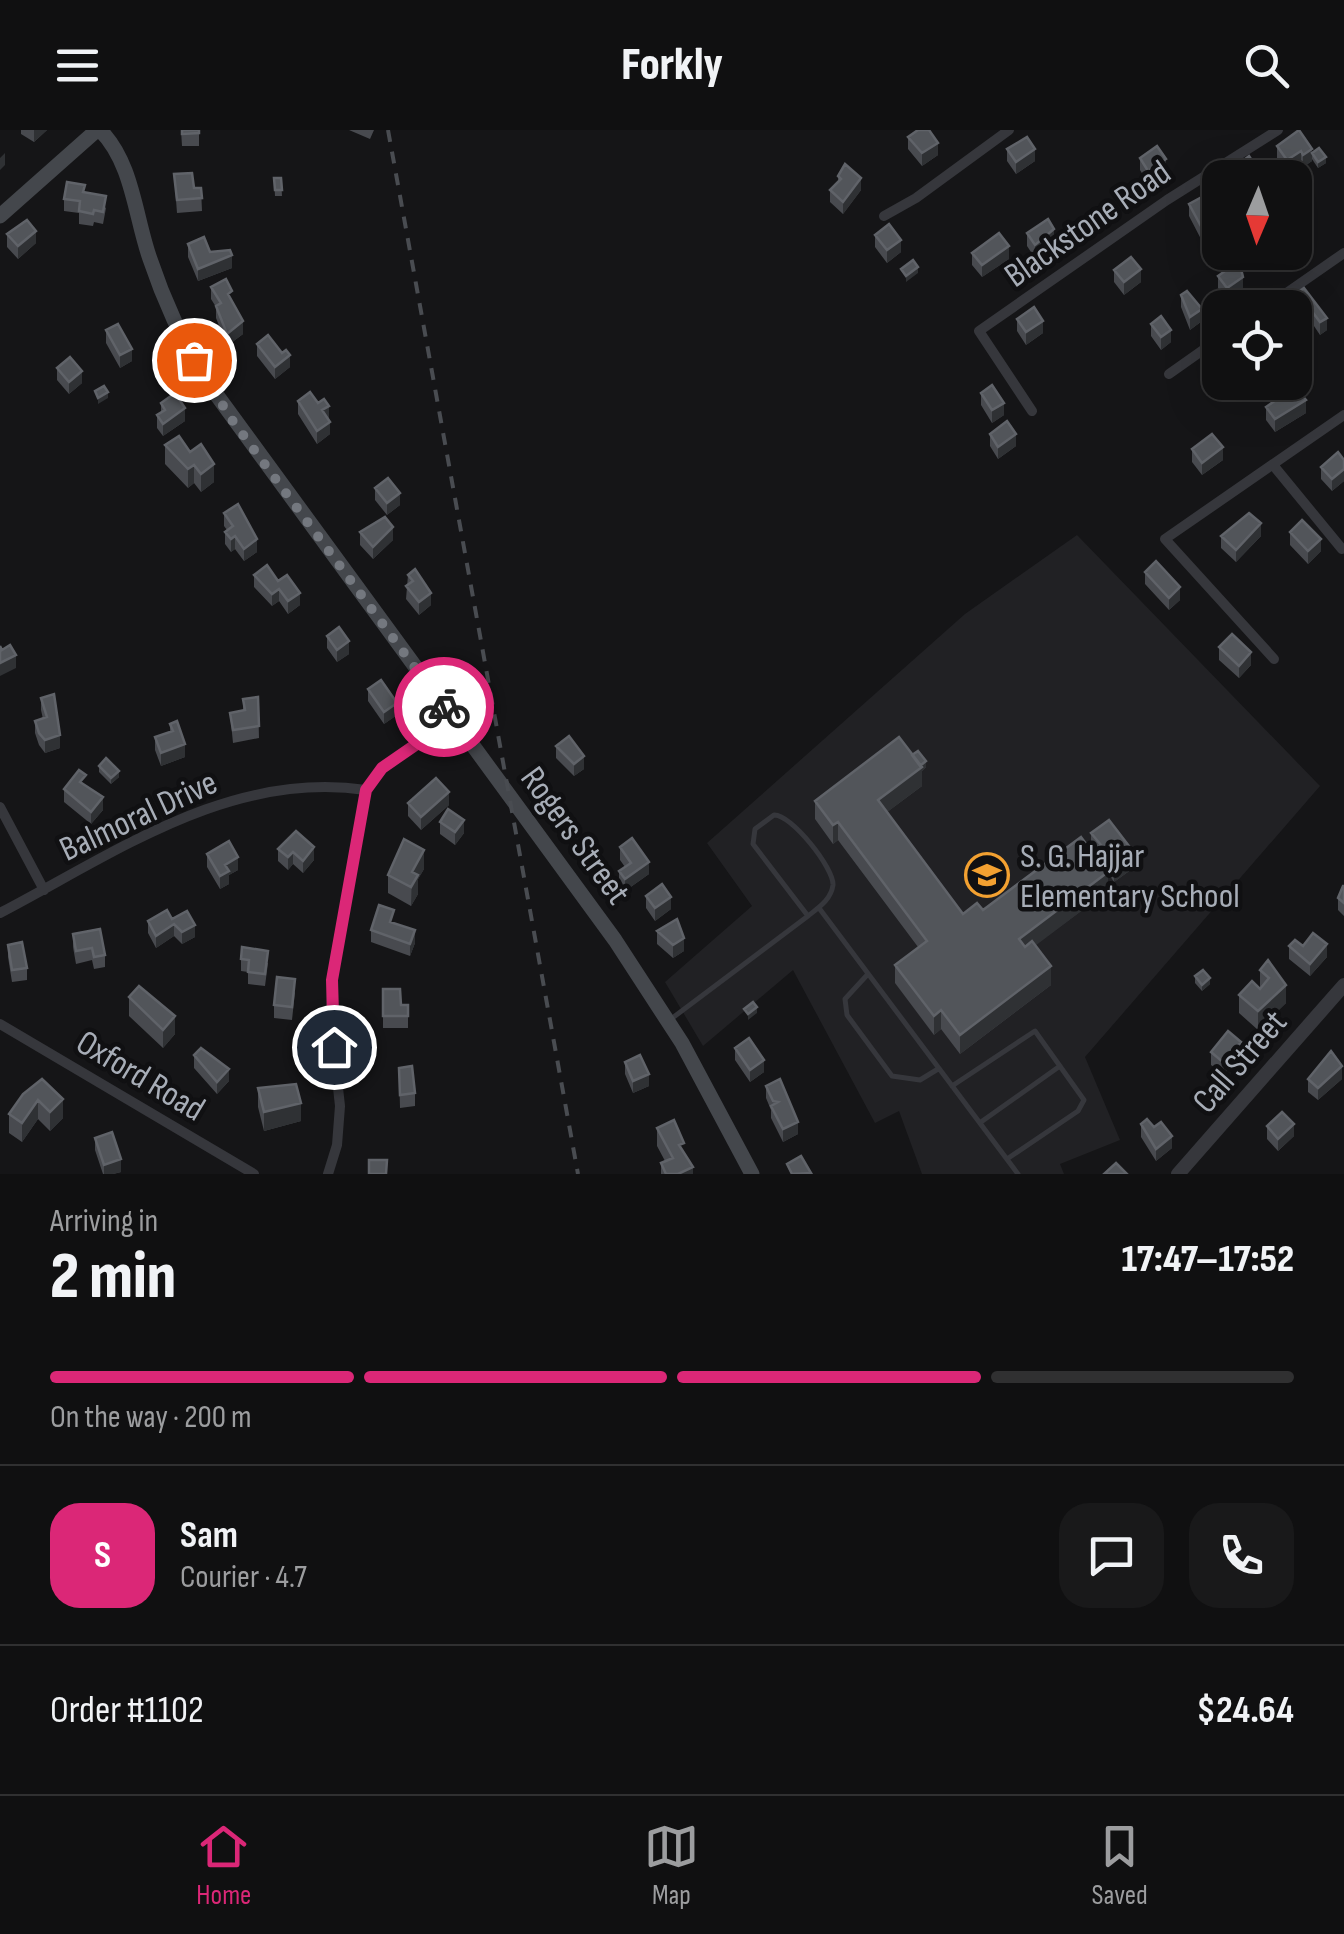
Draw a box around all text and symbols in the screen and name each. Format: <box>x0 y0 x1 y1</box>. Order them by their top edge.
icon: menu <box>50 38 105 93</box>
text: Forkly <box>621 38 723 93</box>
icon: search <box>1239 38 1294 93</box>
street label: Blackstone Road <box>997 151 1179 297</box>
north arrow <box>1202 160 1312 270</box>
map controls <box>1202 160 1312 400</box>
button: locate <box>1202 290 1312 400</box>
pin <box>152 318 237 403</box>
icon: bag <box>167 333 222 388</box>
courier <box>394 657 494 757</box>
icon: bike <box>417 680 472 735</box>
street label: Rogers Street <box>510 759 639 913</box>
street label: Balmoral Drive <box>53 761 224 872</box>
place label: S. G. Hajjar Elementary School <box>1020 835 1240 918</box>
school or university icon: S. G. Hajjar Elementary School <box>964 852 1010 898</box>
street label: Call Street <box>1184 1002 1296 1122</box>
pin <box>292 1005 377 1090</box>
icon: home <box>307 1020 362 1075</box>
street label: Oxford Road <box>68 1021 212 1131</box>
text: Arriving in <box>50 1202 158 1241</box>
text: 17:47–17:52 <box>1122 1237 1294 1282</box>
text: 2 min <box>50 1239 176 1317</box>
text: On the way · 200 m <box>50 1398 252 1437</box>
button: chat <box>1059 1503 1164 1608</box>
button: phone <box>1189 1503 1294 1608</box>
text: Sam <box>180 1513 238 1558</box>
text: S <box>94 1533 111 1578</box>
text: Courier · 4.7 <box>180 1558 307 1597</box>
text: Order #1102 <box>50 1688 204 1733</box>
text: $24.64 <box>1197 1688 1294 1733</box>
tab: Home <box>196 1819 251 1912</box>
tab: Map <box>644 1819 699 1912</box>
tab: Saved <box>1092 1819 1148 1912</box>

